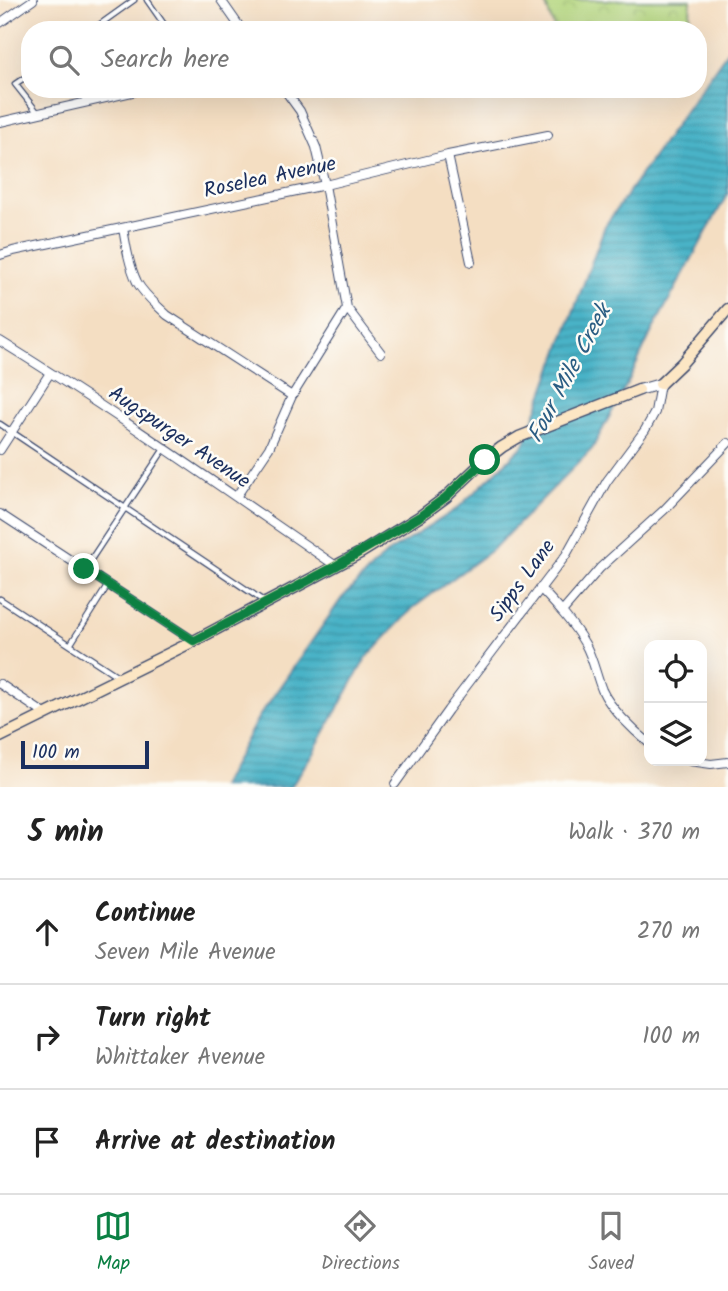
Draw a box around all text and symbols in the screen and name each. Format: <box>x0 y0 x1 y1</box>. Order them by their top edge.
search box <box>21 21 707 98</box>
text: Search here <box>101 39 229 81</box>
icon: search <box>45 41 83 79</box>
street label: Roselea Avenue <box>201 148 340 208</box>
water label: Four Mile Creek <box>518 296 623 450</box>
street label: Augspurger Avenue <box>101 378 257 498</box>
route start <box>469 444 500 475</box>
street label: Sipps Lane <box>482 532 565 629</box>
route end <box>68 553 99 584</box>
map controls <box>644 640 707 766</box>
button: locate <box>644 640 707 703</box>
button: layers <box>644 703 707 766</box>
scale bar <box>21 738 149 770</box>
text: 100 m <box>32 738 80 768</box>
text: 5 min <box>28 809 104 857</box>
text: Walk · 370 m <box>568 815 700 851</box>
text: Continue <box>95 893 196 935</box>
icon: ahead <box>28 913 66 951</box>
text: 270 m <box>637 914 700 950</box>
text: Seven Mile Avenue <box>95 935 276 971</box>
text: Turn right <box>95 998 211 1040</box>
icon: right <box>28 1018 66 1056</box>
text: 100 m <box>642 1019 700 1055</box>
text: Whittaker Avenue <box>95 1040 265 1076</box>
text: Arrive at destination <box>95 1121 335 1163</box>
icon: arrive <box>28 1123 66 1161</box>
tab: Map <box>94 1207 132 1279</box>
tab: Directions <box>321 1207 400 1279</box>
tab: Saved <box>589 1207 634 1279</box>

